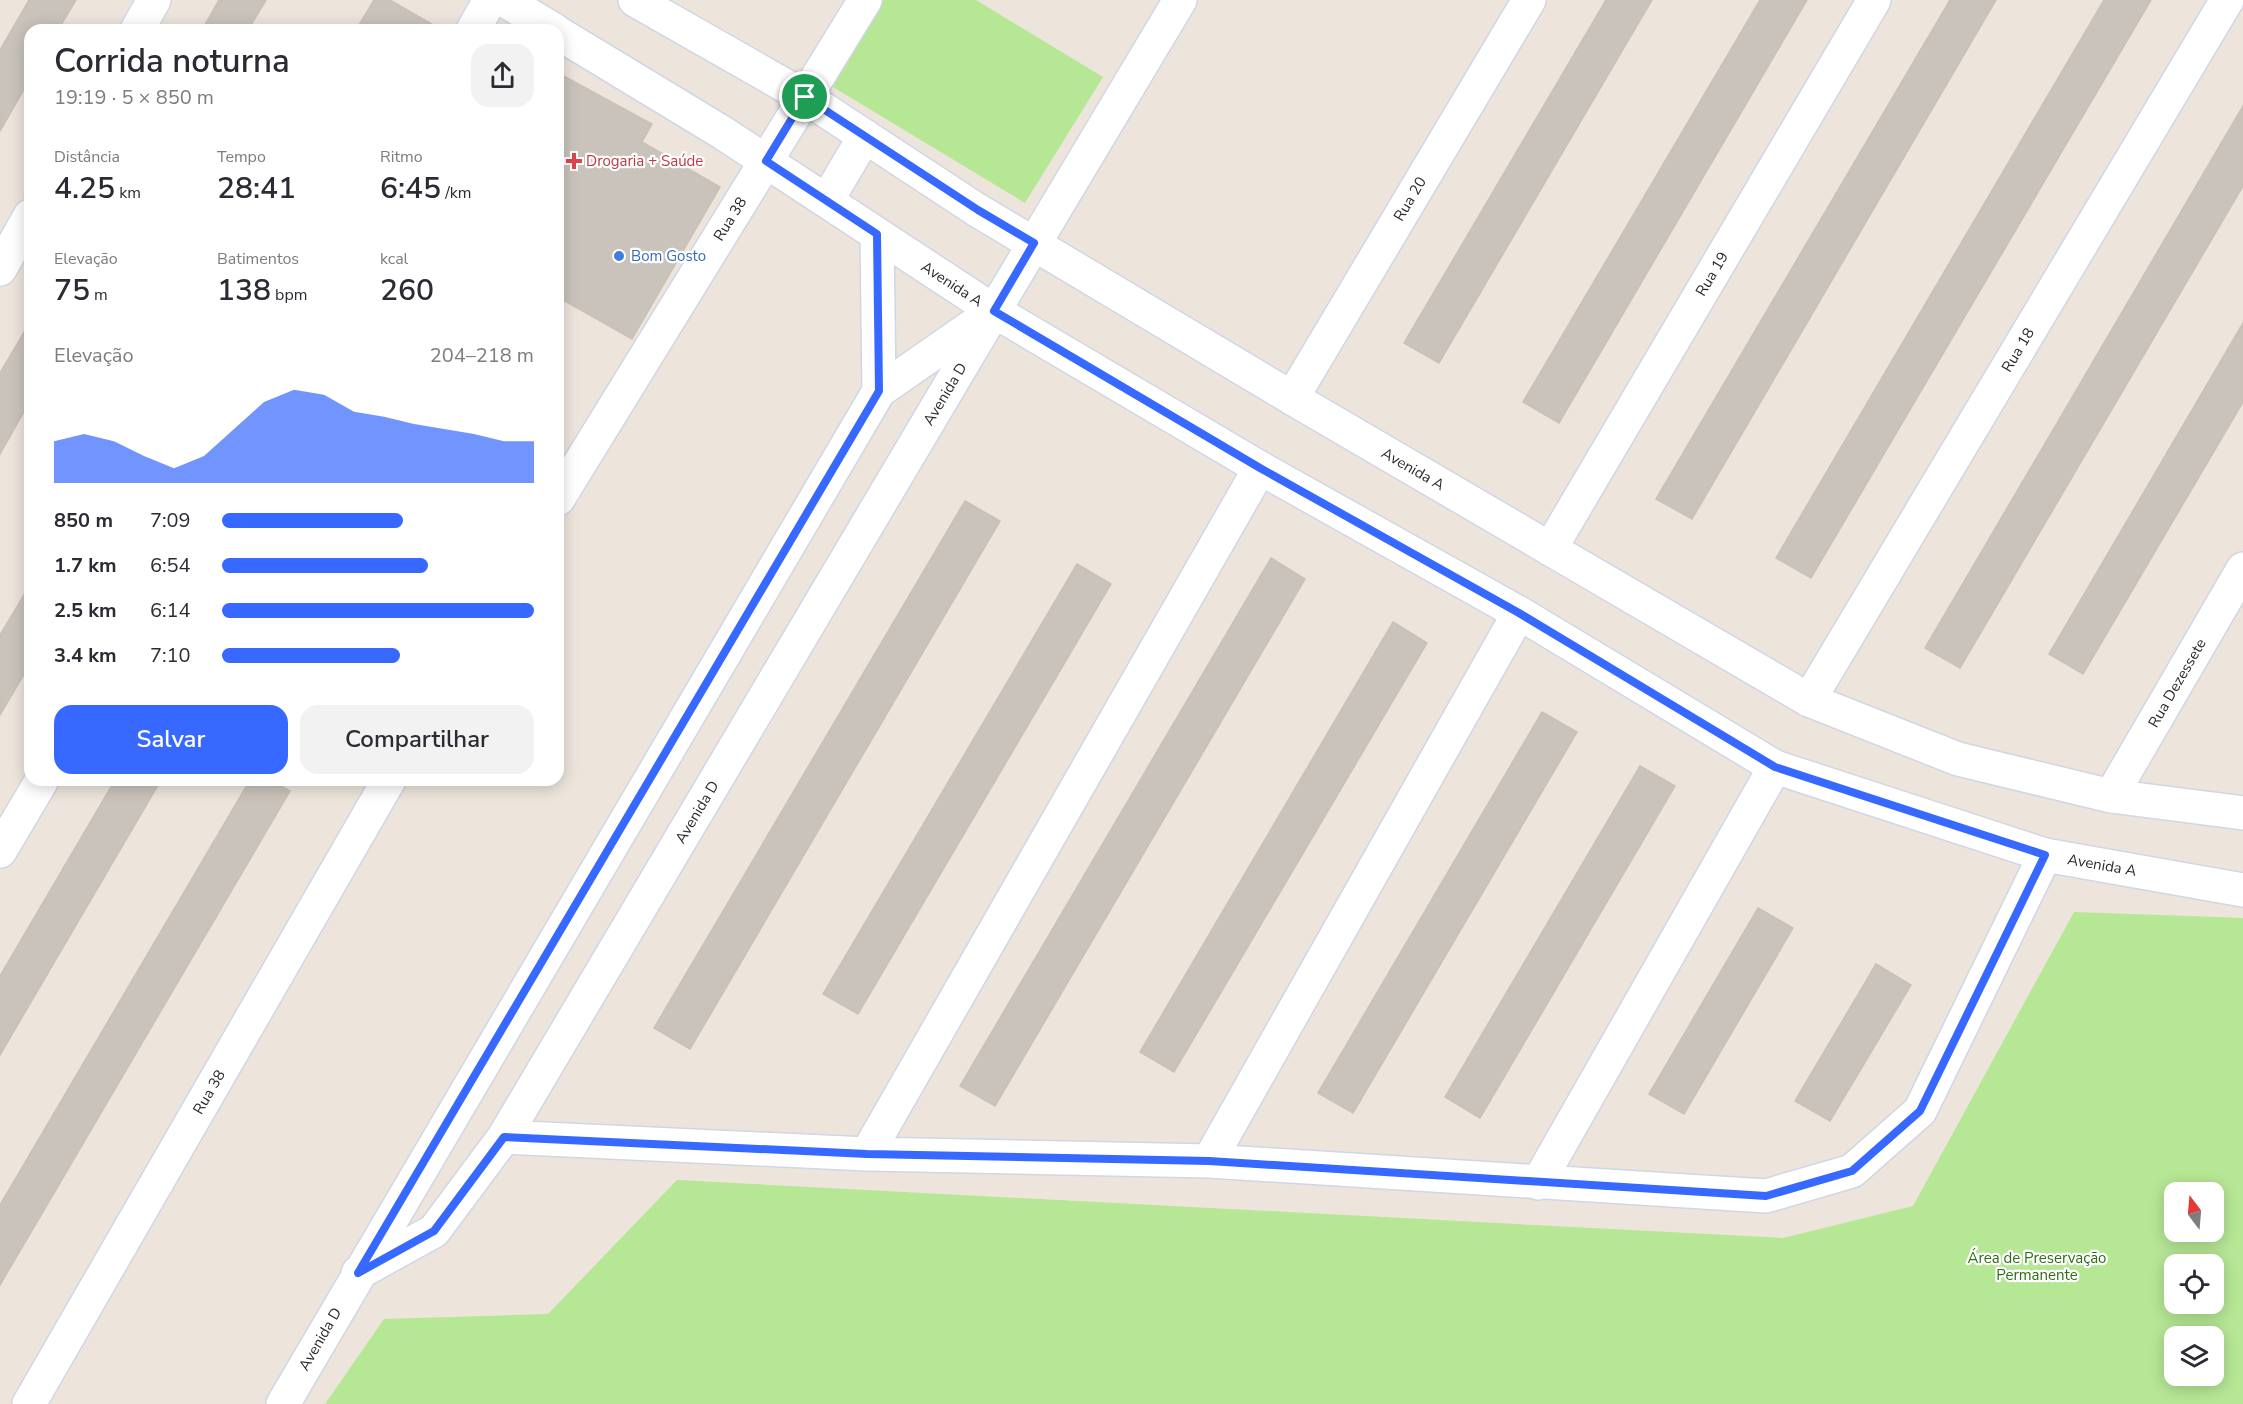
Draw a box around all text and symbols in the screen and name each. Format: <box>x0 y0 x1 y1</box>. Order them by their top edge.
text: Corrida noturna <box>54 39 290 84</box>
button: share <box>471 44 534 107</box>
pin <box>779 71 830 122</box>
icon: arrive <box>788 80 821 113</box>
text: 19:19 · 5 × 850 m <box>54 84 214 111</box>
text: Distância <box>54 146 120 168</box>
text: Tempo <box>217 146 266 168</box>
text: Ritmo <box>380 146 423 168</box>
place label: Drogaria + Saúde <box>586 151 703 171</box>
marker: Drogaria + Saúde <box>567 154 581 168</box>
text: 4.25 <box>54 168 115 209</box>
text: 28:41 <box>217 168 296 209</box>
text: 6:45 <box>380 168 441 209</box>
street label: Rua 20 <box>1389 173 1431 225</box>
text: km <box>115 182 141 204</box>
text: /km <box>441 182 471 204</box>
street label: Rua 38 <box>709 193 751 245</box>
place label: Bom Gosto <box>631 246 706 266</box>
text: Elevação <box>54 248 118 270</box>
text: Batimentos <box>217 248 299 270</box>
text: kcal <box>380 248 408 270</box>
street label: Rua 19 <box>1691 248 1733 300</box>
marker: Bom Gosto <box>612 249 626 263</box>
street label: Avenida A <box>917 257 987 311</box>
text: 75 <box>54 270 90 311</box>
text: 138 <box>217 270 271 311</box>
text: 260 <box>380 270 434 311</box>
text: m <box>90 284 108 306</box>
text: bpm <box>271 284 307 306</box>
street label: Rua 18 <box>1997 324 2039 376</box>
text: Elevação <box>54 342 134 369</box>
text: 204–218 m <box>430 342 534 369</box>
street label: Avenida D <box>918 359 972 429</box>
street label: Avenida A <box>1378 443 1448 495</box>
text: 850 m <box>54 507 113 534</box>
text: 7:09 <box>150 507 191 534</box>
text: 1.7 km <box>54 552 117 579</box>
text: 6:54 <box>150 552 191 579</box>
text: 2.5 km <box>54 597 117 624</box>
text: 6:14 <box>150 597 191 624</box>
street label: Rua Dezessete <box>2143 635 2211 731</box>
text: 3.4 km <box>54 642 117 669</box>
text: 7:10 <box>150 642 191 669</box>
button: Salvar <box>54 705 288 774</box>
button: Compartilhar <box>300 705 534 774</box>
street label: Avenida D <box>670 777 724 847</box>
street label: Avenida A <box>2066 849 2138 881</box>
street label: Rua 38 <box>188 1066 230 1118</box>
north arrow <box>2164 1182 2224 1242</box>
map controls <box>2164 1182 2224 1386</box>
park label: Área de Preservação Permanente <box>1968 1248 2106 1285</box>
button: locate <box>2164 1254 2224 1314</box>
street label: Avenida D <box>294 1304 346 1374</box>
button: layers <box>2164 1326 2224 1386</box>

